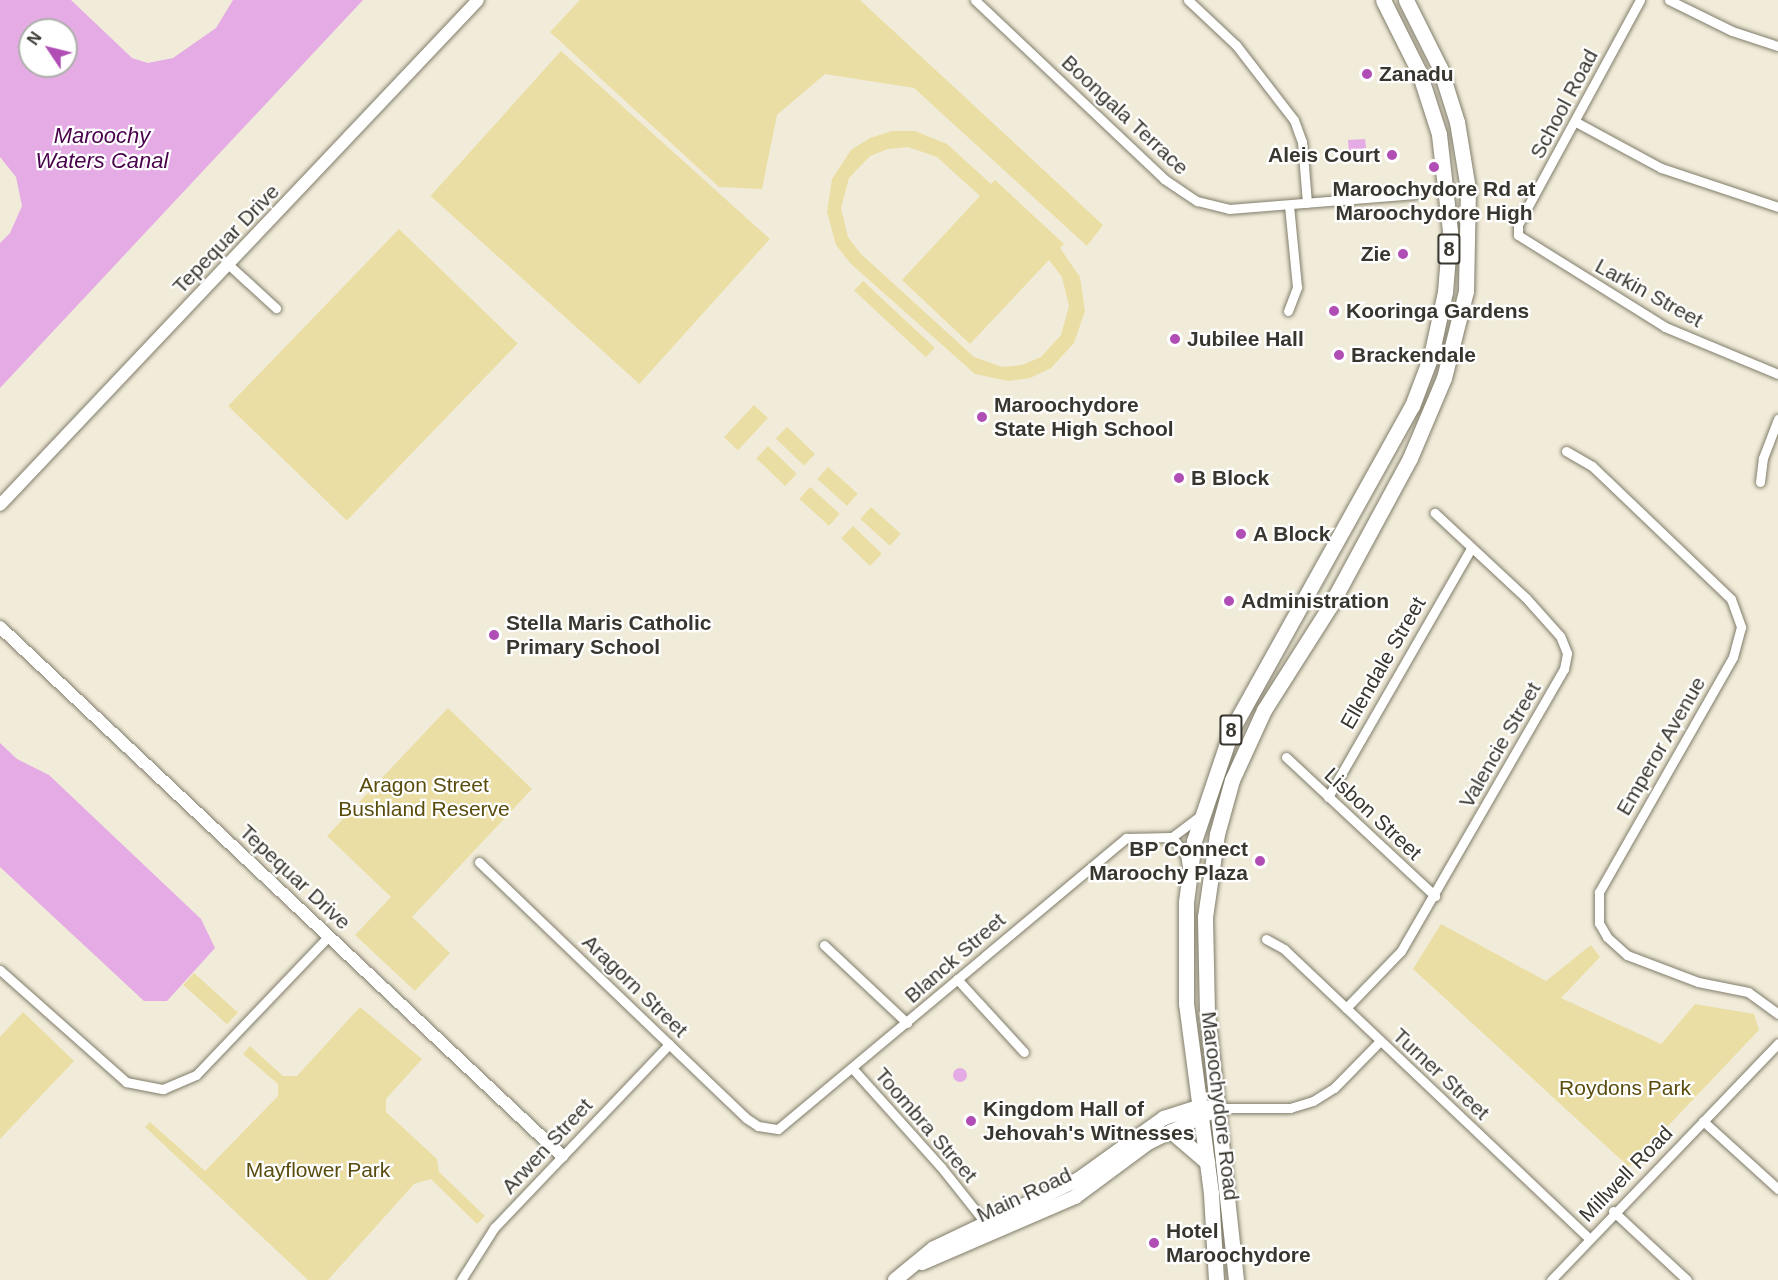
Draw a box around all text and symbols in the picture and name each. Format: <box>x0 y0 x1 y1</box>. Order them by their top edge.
north arrow <box>18 18 78 78</box>
text: N <box>24 29 45 48</box>
street label: School Road <box>1525 45 1603 163</box>
street label: Boongala Terrace <box>1056 50 1194 180</box>
place label: Zanadu <box>1379 61 1454 87</box>
marker: Zanadu <box>1360 67 1374 81</box>
water label: Maroochy Waters Canal <box>36 122 168 174</box>
place label: Aleis Court <box>1268 142 1380 168</box>
marker: Aleis Court <box>1385 148 1399 162</box>
marker: Maroochydore Rd at Maroochydore High <box>1427 160 1441 174</box>
place label: Maroochydore Rd at Maroochydore High <box>1332 176 1536 226</box>
street label: Tepequar Drive <box>167 179 285 299</box>
road number: 8 <box>1437 232 1461 266</box>
place label: Zie <box>1361 241 1391 267</box>
marker: Zie <box>1396 247 1410 261</box>
street label: Larkin Street <box>1591 253 1707 333</box>
place label: Kooringa Gardens <box>1346 298 1529 324</box>
marker: Kooringa Gardens <box>1327 304 1341 318</box>
place label: Jubilee Hall <box>1187 326 1304 352</box>
marker: Jubilee Hall <box>1168 332 1182 346</box>
place label: Brackendale <box>1351 342 1476 368</box>
marker: Brackendale <box>1332 348 1346 362</box>
place label: Maroochydore State High School <box>994 392 1174 442</box>
marker: Maroochydore State High School <box>975 410 989 424</box>
place label: B Block <box>1191 465 1269 491</box>
marker: B Block <box>1172 471 1186 485</box>
place label: A Block <box>1253 521 1331 547</box>
marker: A Block <box>1234 527 1248 541</box>
place label: Administration <box>1241 588 1389 614</box>
street label: Ellendale Street <box>1335 593 1431 733</box>
marker: Administration <box>1222 594 1236 608</box>
place label: Stella Maris Catholic Primary School <box>506 610 711 660</box>
marker: Stella Maris Catholic Primary School <box>487 628 501 642</box>
street label: Emperor Avenue <box>1611 672 1711 820</box>
street label: Valencie Street <box>1454 678 1546 812</box>
road number: 8 <box>1219 713 1243 747</box>
street label: Lisbon Street <box>1319 763 1427 865</box>
park label: Aragon Street Bushland Reserve <box>338 772 510 822</box>
street label: Tepequar Drive <box>234 819 356 935</box>
place label: BP Connect Maroochy Plaza <box>1089 836 1248 886</box>
marker: BP Connect Maroochy Plaza <box>1253 854 1267 868</box>
street label: Blanck Street <box>900 908 1010 1008</box>
street label: Aragorn Street <box>577 930 693 1042</box>
street label: Maroochydore Road <box>1196 1010 1244 1202</box>
street label: Turner Street <box>1387 1023 1495 1125</box>
street label: Toombra Street <box>869 1063 983 1187</box>
park label: Roydons Park <box>1559 1075 1691 1101</box>
street label: Arwen Street <box>496 1093 598 1199</box>
place label: Kingdom Hall of Jehovah's Witnesses <box>983 1096 1194 1146</box>
marker: Kingdom Hall of Jehovah's Witnesses <box>964 1114 978 1128</box>
street label: Millwell Road <box>1574 1121 1678 1227</box>
park label: Mayflower Park <box>246 1157 390 1183</box>
street label: Main Road <box>973 1162 1075 1228</box>
place label: Hotel Maroochydore <box>1166 1218 1311 1268</box>
marker: Hotel Maroochydore <box>1147 1236 1161 1250</box>

